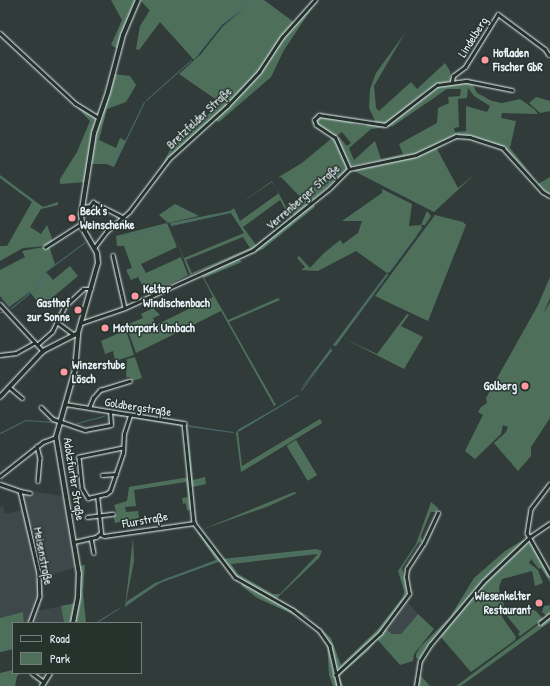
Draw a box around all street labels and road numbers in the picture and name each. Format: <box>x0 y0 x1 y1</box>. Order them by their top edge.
street label: Lindelberg <box>455 14 491 60</box>
street label: Bretzfelder Straße <box>163 84 235 152</box>
street label: Verrenberger Straße <box>263 161 343 233</box>
street label: Goldbergstraße <box>104 395 172 419</box>
street label: Adolzfurter Straße <box>60 436 88 522</box>
street label: Flurstraße <box>121 509 169 531</box>
street label: Meisenstraße <box>30 526 56 586</box>

